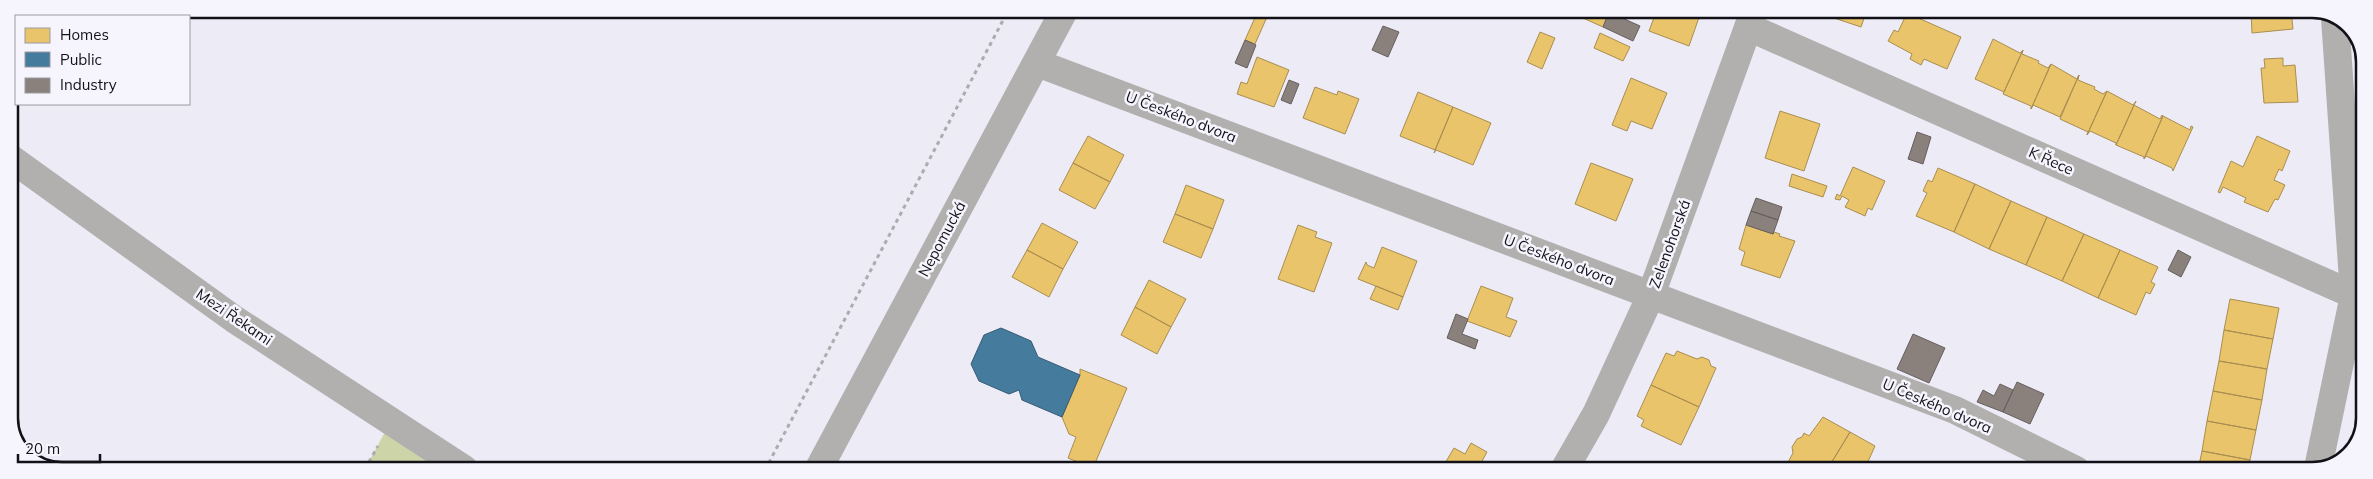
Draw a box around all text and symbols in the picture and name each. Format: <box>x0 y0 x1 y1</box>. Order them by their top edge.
legend <box>15 15 190 105</box>
text: Homes <box>60 25 109 44</box>
text: Public <box>60 50 102 69</box>
text: Industry <box>60 75 117 94</box>
street label: U Českého dvora <box>1123 87 1239 146</box>
street label: K Řece <box>2026 142 2077 179</box>
street label: Zelenohorská <box>1645 197 1694 291</box>
street label: Nepomucká <box>914 198 969 280</box>
street label: U Českého dvora <box>1501 230 1617 289</box>
street label: Mezi Řekami <box>192 284 276 349</box>
street label: U Českého dvora <box>1880 374 1995 437</box>
scale bar <box>18 432 100 464</box>
text: 20 m <box>25 439 60 458</box>

